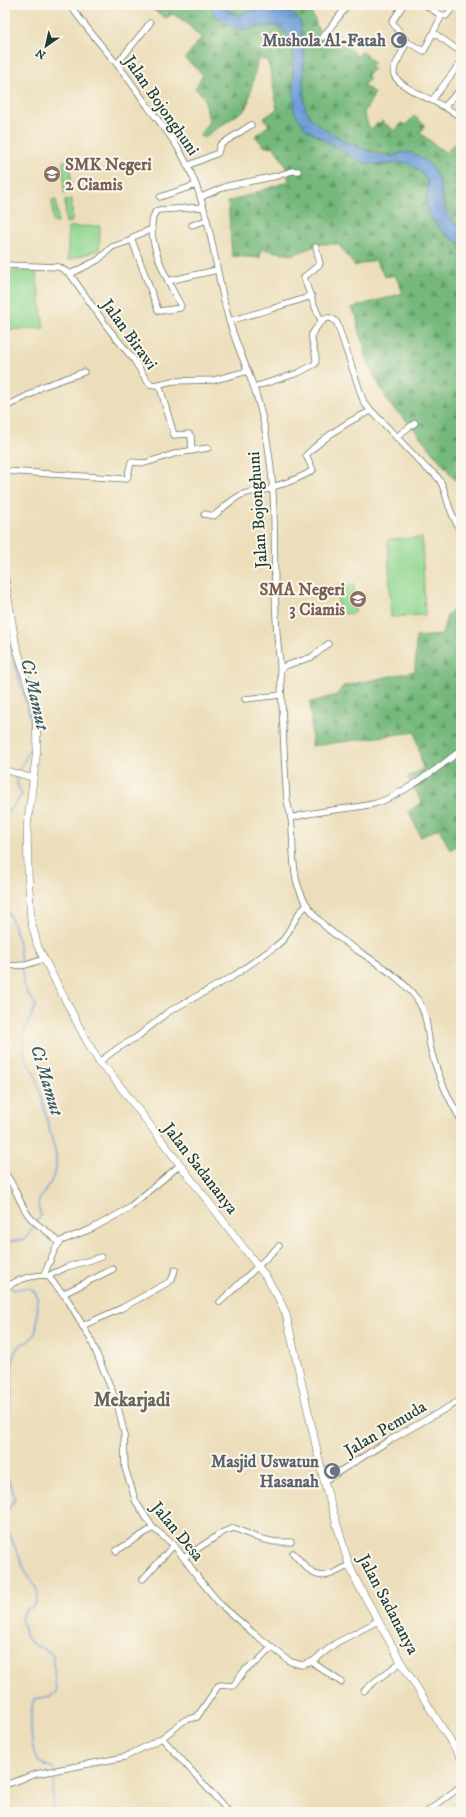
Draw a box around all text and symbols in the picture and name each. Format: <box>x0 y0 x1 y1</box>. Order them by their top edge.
north arrow <box>26 26 66 66</box>
place label: Mushola Al-Fatah <box>262 30 386 52</box>
mosque icon: Mushola Al-Fatah <box>389 30 409 50</box>
text: N <box>33 45 49 62</box>
street label: Jalan Bojonghuni <box>117 50 204 160</box>
place label: SMK Negeri 2 Ciamis <box>65 154 152 196</box>
school or university icon: SMK Negeri 2 Ciamis <box>42 164 62 184</box>
street label: Jalan Birawi <box>95 293 162 374</box>
street label: Jalan Bojonghuni <box>243 451 273 571</box>
place label: SMA Negeri 3 Ciamis <box>259 579 346 621</box>
school or university icon: SMA Negeri 3 Ciamis <box>348 589 368 609</box>
water label: Ci Mamut <box>15 656 53 734</box>
water label: Ci Mamut <box>25 1042 68 1120</box>
street label: Jalan Sadananya <box>156 1117 243 1220</box>
district label: Mekarjadi <box>94 1389 170 1413</box>
street label: Jalan Pemuda <box>339 1395 431 1463</box>
place label: Masjid Uswatun Hasanah <box>211 1451 319 1493</box>
mosque icon: Masjid Uswatun Hasanah <box>322 1461 342 1481</box>
street label: Jalan Desa <box>145 1496 209 1567</box>
street label: Jalan Sadananya <box>352 1549 424 1659</box>

